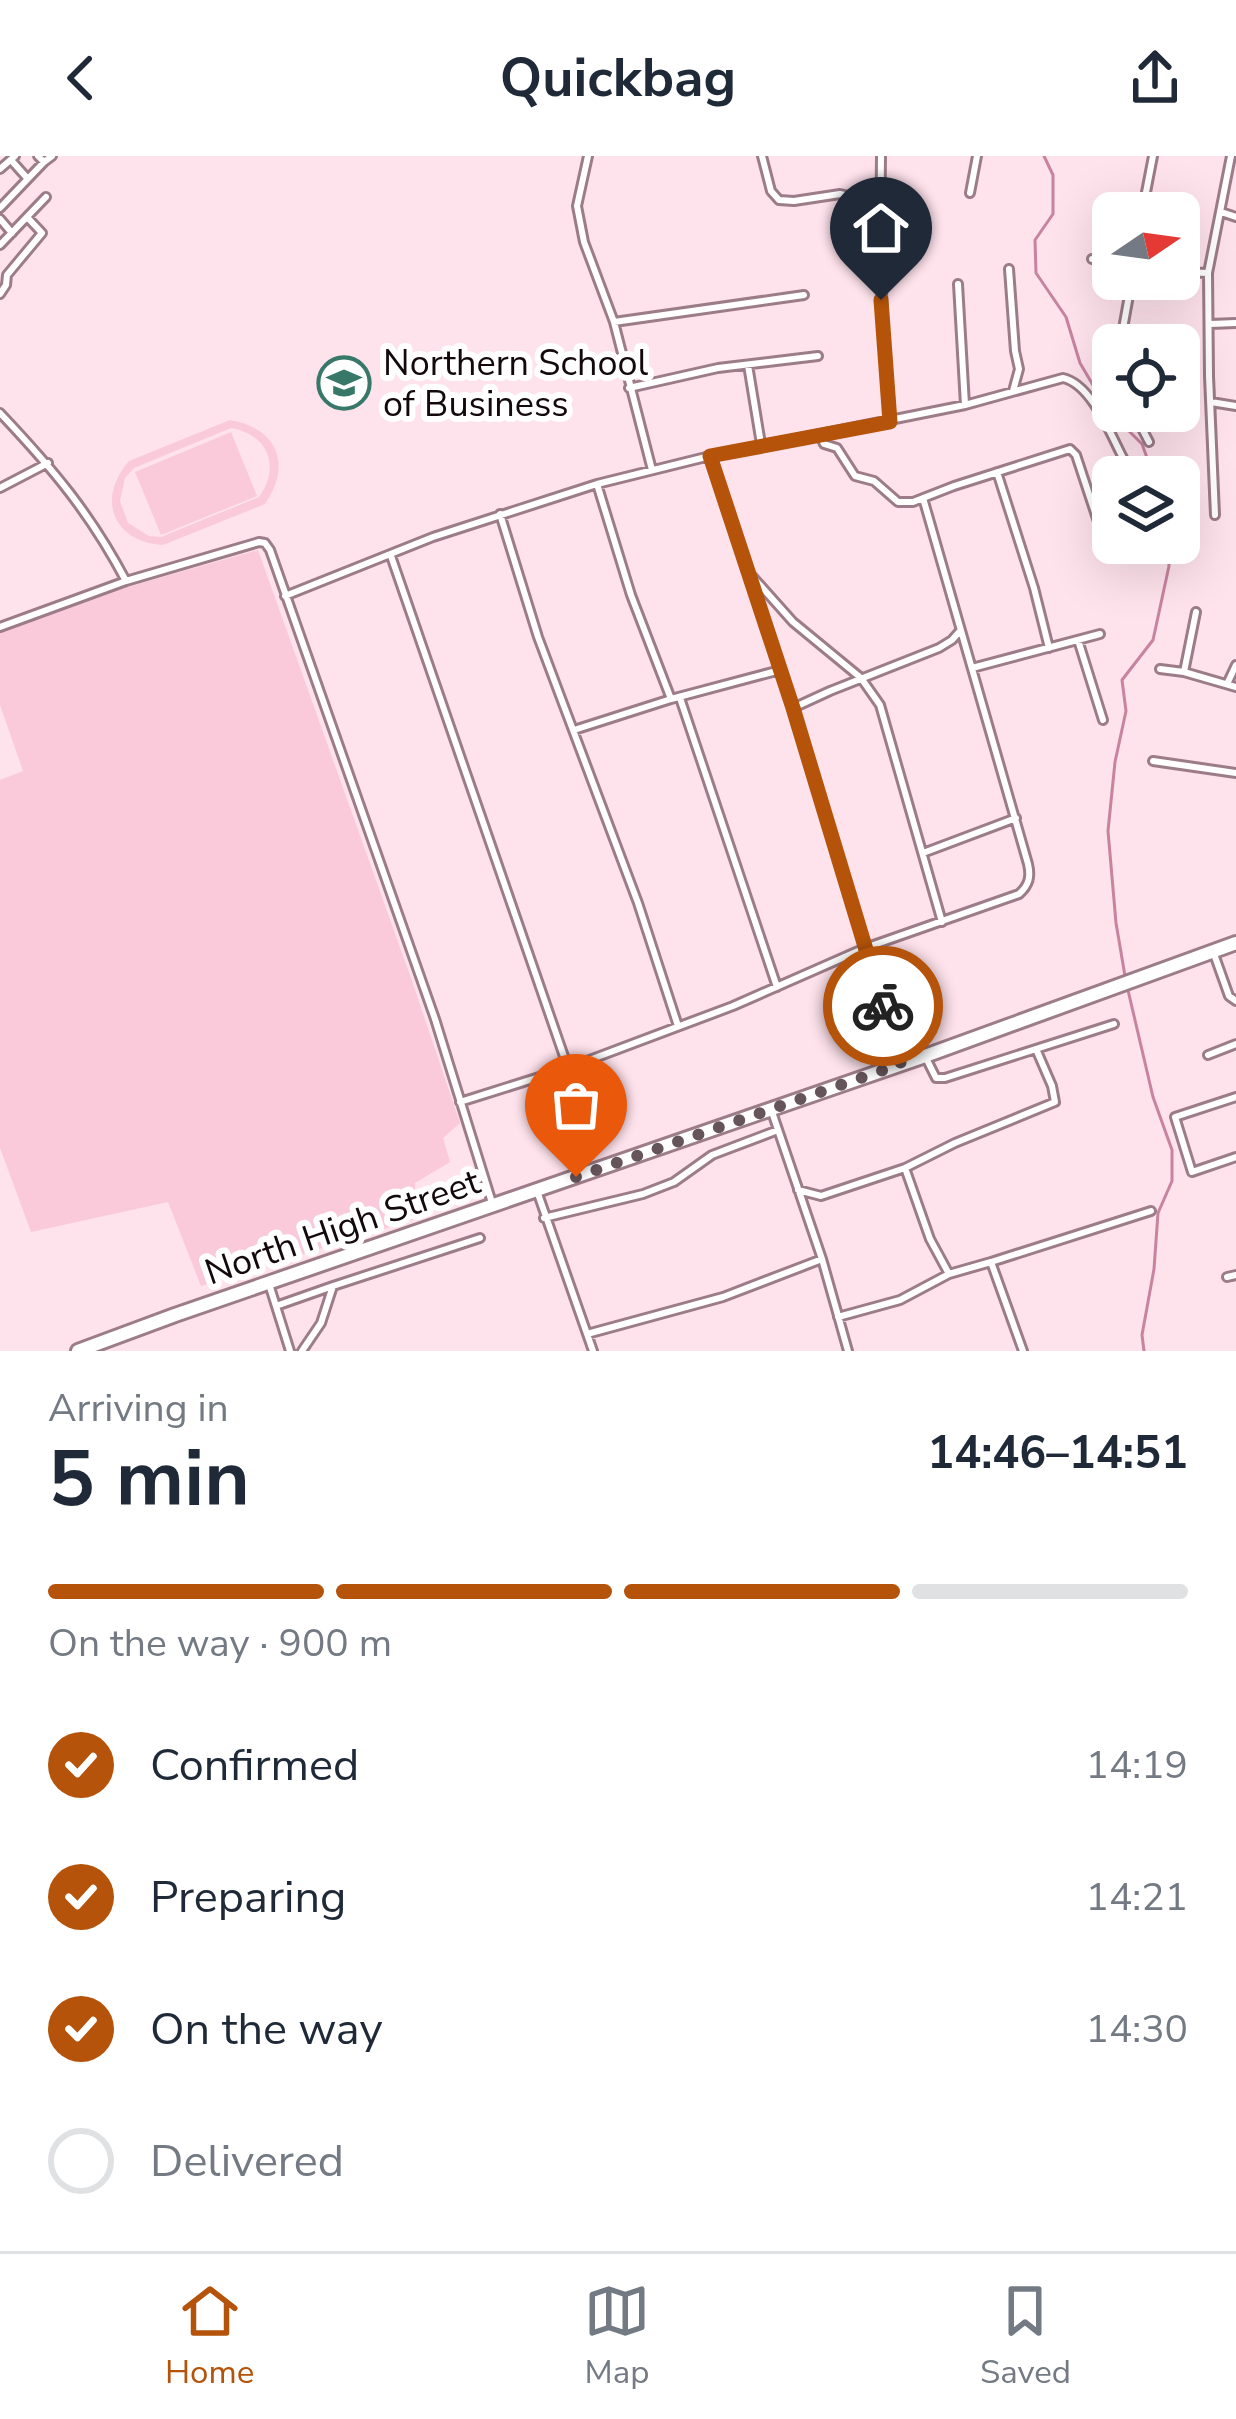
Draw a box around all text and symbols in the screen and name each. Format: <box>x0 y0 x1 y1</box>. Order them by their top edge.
text: Quickbag <box>500 41 736 115</box>
icon: back <box>48 45 114 111</box>
icon: share <box>1122 45 1188 111</box>
pin <box>830 177 932 300</box>
north arrow <box>1092 192 1200 300</box>
map controls <box>1092 192 1200 564</box>
icon: home <box>848 195 914 261</box>
button: locate <box>1092 324 1200 432</box>
place label: Northern School of Business <box>383 339 649 429</box>
school or university icon: Northern School of Business <box>316 355 372 411</box>
button: layers <box>1092 456 1200 564</box>
courier <box>823 946 943 1066</box>
icon: bike <box>850 973 916 1039</box>
pin <box>525 1054 627 1177</box>
icon: bag <box>543 1072 609 1138</box>
street label: North High Street <box>199 1157 487 1297</box>
text: Arriving in <box>48 1382 229 1435</box>
text: 14:46–14:51 <box>927 1423 1188 1484</box>
text: 5 min <box>48 1426 250 1533</box>
text: On the way · 900 m <box>48 1617 392 1670</box>
icon: check <box>48 1732 114 1798</box>
text: Confirmed <box>150 1735 359 1796</box>
text: 14:19 <box>1086 1739 1188 1792</box>
icon: check <box>48 1864 114 1930</box>
text: Preparing <box>150 1867 346 1928</box>
text: 14:21 <box>1086 1871 1188 1924</box>
icon: check <box>48 1996 114 2062</box>
text: On the way <box>150 1999 383 2060</box>
text: 14:30 <box>1086 2003 1188 2056</box>
text: Delivered <box>150 2131 344 2192</box>
tab: Home <box>165 2278 254 2395</box>
tab: Map <box>584 2278 650 2395</box>
tab: Saved <box>980 2278 1071 2395</box>

